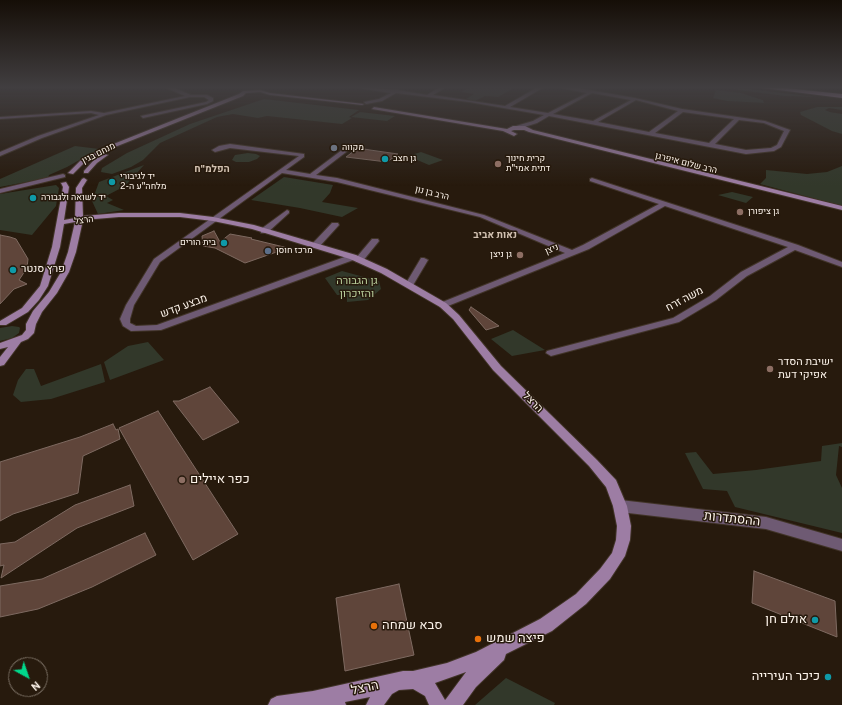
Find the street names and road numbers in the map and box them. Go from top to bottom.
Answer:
street label: מנחם בגין [81,141,117,167]
street label: הרב שלום איפרגן [654,151,718,177]
street label: הרב בן נון [414,185,450,203]
street label: הרצל [74,214,94,228]
street label: ניצן [544,242,560,258]
street label: משה זרח [664,285,706,315]
street label: מבצע קדש [159,292,209,322]
street label: הרצל [519,390,545,416]
street label: ההסתדרות [703,509,761,531]
street label: הרצל [350,678,380,700]

